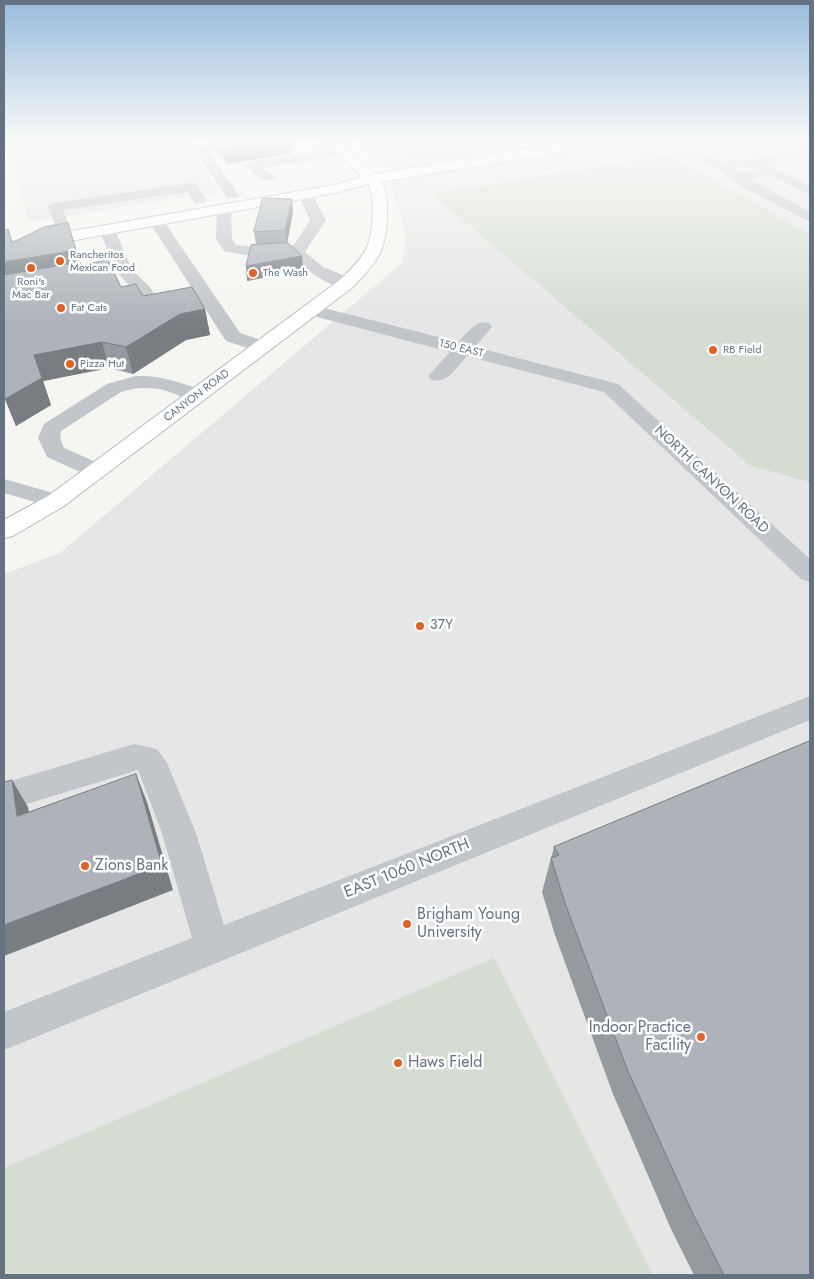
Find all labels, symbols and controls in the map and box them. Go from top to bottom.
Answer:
place label: Rancheritos Mexican Food [70,248,135,274]
marker: Rancheritos Mexican Food [54,255,66,267]
marker: Roni's Mac Bar [25,262,37,274]
place label: The Wash [263,266,308,280]
marker: The Wash [247,267,259,279]
place label: Roni's Mac Bar [12,275,50,301]
place label: Fat Cats [71,301,107,315]
marker: Fat Cats [55,302,67,314]
street label: 150 EAST [437,337,485,361]
place label: RB Field [723,343,761,357]
marker: RB Field [707,344,719,356]
place label: Pizza Hut [80,357,124,371]
marker: Pizza Hut [64,358,76,370]
street label: CANYON ROAD [162,367,232,425]
street label: NORTH CANYON ROAD [650,423,772,537]
place label: 37Y [430,618,453,634]
marker: 37Y [414,620,426,632]
street label: EAST 1060 NORTH [341,835,473,903]
place label: Zions Bank [95,856,168,876]
marker: Zions Bank [79,860,91,872]
place label: Brigham Young University [417,905,520,943]
marker: Brigham Young University [401,918,413,930]
place label: Indoor Practice Facility [589,1018,691,1056]
marker: Indoor Practice Facility [695,1031,707,1043]
place label: Haws Field [408,1053,482,1073]
marker: Haws Field [392,1057,404,1069]

